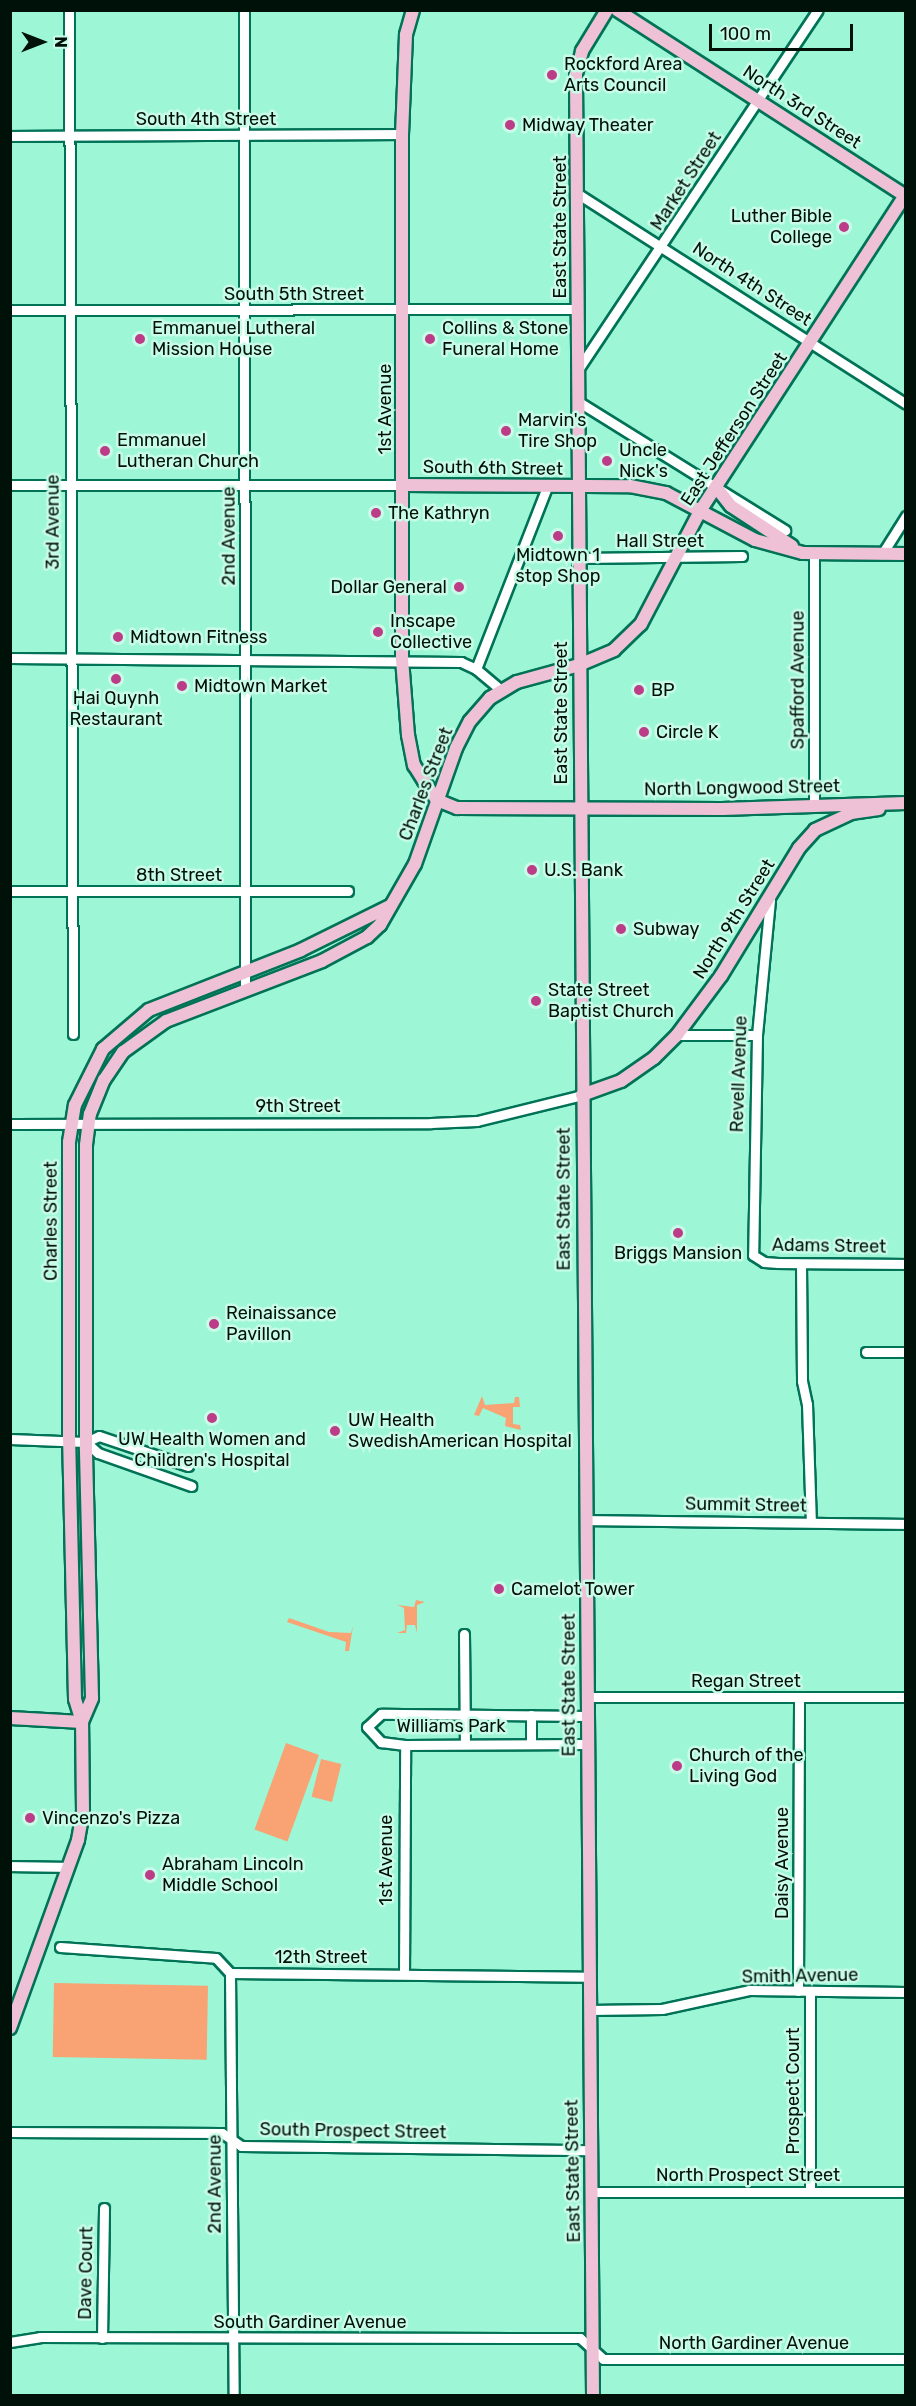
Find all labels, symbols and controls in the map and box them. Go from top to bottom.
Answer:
north arrow [12,12,72,72]
scale bar [712,12,856,50]
text: 100 m [720,23,771,45]
text: N [51,36,70,48]
place label: Rockford Area Arts Council [564,54,683,97]
street label: North 3rd Street [739,61,865,153]
marker: Rockford Area Arts Council [545,68,559,82]
street label: South 4th Street [136,108,276,130]
place label: Midway Theater [522,114,655,136]
marker: Midway Theater [503,118,517,132]
street label: Market Street [646,128,726,234]
street label: East State Street [549,155,571,299]
place label: Luther Bible College [730,206,832,248]
marker: Luther Bible College [837,220,851,234]
street label: North 4th Street [688,237,816,331]
street label: South 5th Street [224,283,364,305]
place label: Emmanuel Lutheral Mission House [152,318,315,360]
place label: Collins & Stone Funeral Home [442,318,568,360]
marker: Emmanuel Lutheral Mission House [133,332,147,346]
marker: Collins & Stone Funeral Home [423,332,437,346]
street label: East Jefferson Street [676,348,792,510]
street label: 1st Avenue [374,363,396,455]
place label: Marvin's Tire Shop [518,410,597,452]
marker: Marvin's Tire Shop [499,424,513,438]
place label: Emmanuel Lutheran Church [117,430,259,472]
place label: Uncle Nick's [619,440,668,482]
marker: Emmanuel Lutheran Church [98,444,112,458]
marker: Uncle Nick's [600,454,614,468]
street label: South 6th Street [423,456,563,480]
street label: 3rd Avenue [42,474,64,570]
street label: 2nd Avenue [218,486,240,586]
place label: The Kathryn [388,502,490,524]
marker: The Kathryn [369,506,383,520]
marker: Midtown 1 stop Shop [551,529,565,543]
street label: Hall Street [616,530,704,552]
place label: Midtown 1 stop Shop [516,545,600,588]
place label: Dollar General [330,576,447,598]
marker: Dollar General [452,580,466,594]
street label: Spafford Avenue [787,610,809,750]
place label: Inscape Collective [390,611,472,654]
marker: Inscape Collective [371,625,385,639]
place label: Midtown Fitness [130,626,267,648]
marker: Midtown Fitness [111,630,125,644]
street label: East State Street [550,641,572,785]
marker: Hai Quynh Restaurant [109,672,123,686]
place label: Midtown Market [194,675,327,697]
marker: Midtown Market [175,679,189,693]
place label: BP [651,679,675,701]
marker: BP [632,683,646,697]
place label: Hai Quynh Restaurant [69,688,163,730]
place label: Circle K [656,721,719,743]
street label: Charles Street [394,724,458,844]
marker: Circle K [637,725,651,739]
street label: North Longwood Street [644,775,840,801]
street label: North 9th Street [688,855,780,983]
place label: U.S. Bank [544,859,623,881]
marker: U.S. Bank [525,863,539,877]
street label: 8th Street [136,864,222,886]
place label: Subway [633,918,699,940]
marker: Subway [614,922,628,936]
place label: State Street Baptist Church [548,980,674,1022]
marker: State Street Baptist Church [529,994,543,1008]
street label: Revell Avenue [726,1015,752,1133]
street label: 9th Street [255,1095,341,1117]
street label: East State Street [553,1127,575,1271]
street label: Charles Street [40,1161,62,1281]
marker: Briggs Mansion [671,1226,685,1240]
street label: Adams Street [772,1234,886,1258]
place label: Briggs Mansion [614,1242,742,1264]
place label: Reinaissance Pavillon [226,1303,337,1346]
marker: Reinaissance Pavillon [207,1317,221,1331]
marker: UW Health Women and Children's Hospital [203,1409,221,1427]
place label: UW Health SwedishAmerican Hospital [348,1410,572,1452]
marker: UW Health SwedishAmerican Hospital [326,1422,344,1440]
place label: UW Health Women and Children's Hospital [118,1429,306,1472]
street label: Summit Street [685,1493,807,1517]
place label: Camelot Tower [511,1578,635,1600]
marker: Camelot Tower [492,1582,506,1596]
street label: East State Street [558,1613,580,1757]
street label: Regan Street [691,1670,801,1692]
street label: Williams Park [397,1715,505,1737]
place label: Church of the Living God [689,1745,804,1788]
marker: Church of the Living God [670,1759,684,1773]
place label: Vincenzo's Pizza [42,1807,180,1829]
street label: Daisy Avenue [771,1807,793,1919]
marker: Vincenzo's Pizza [23,1811,37,1825]
street label: 1st Avenue [375,1814,397,1906]
place label: Abraham Lincoln Middle School [162,1854,304,1896]
marker: Abraham Lincoln Middle School [143,1868,157,1882]
street label: 12th Street [275,1946,367,1968]
street label: Smith Avenue [741,1964,859,1988]
street label: Prospect Court [782,2028,804,2154]
street label: East State Street [561,2099,585,2243]
street label: South Prospect Street [259,2119,447,2143]
street label: 2nd Avenue [204,2134,226,2234]
street label: North Prospect Street [656,2164,840,2186]
street label: Dave Court [74,2226,98,2320]
street label: South Gardiner Avenue [213,2311,407,2333]
street label: North Gardiner Avenue [658,2332,850,2354]

